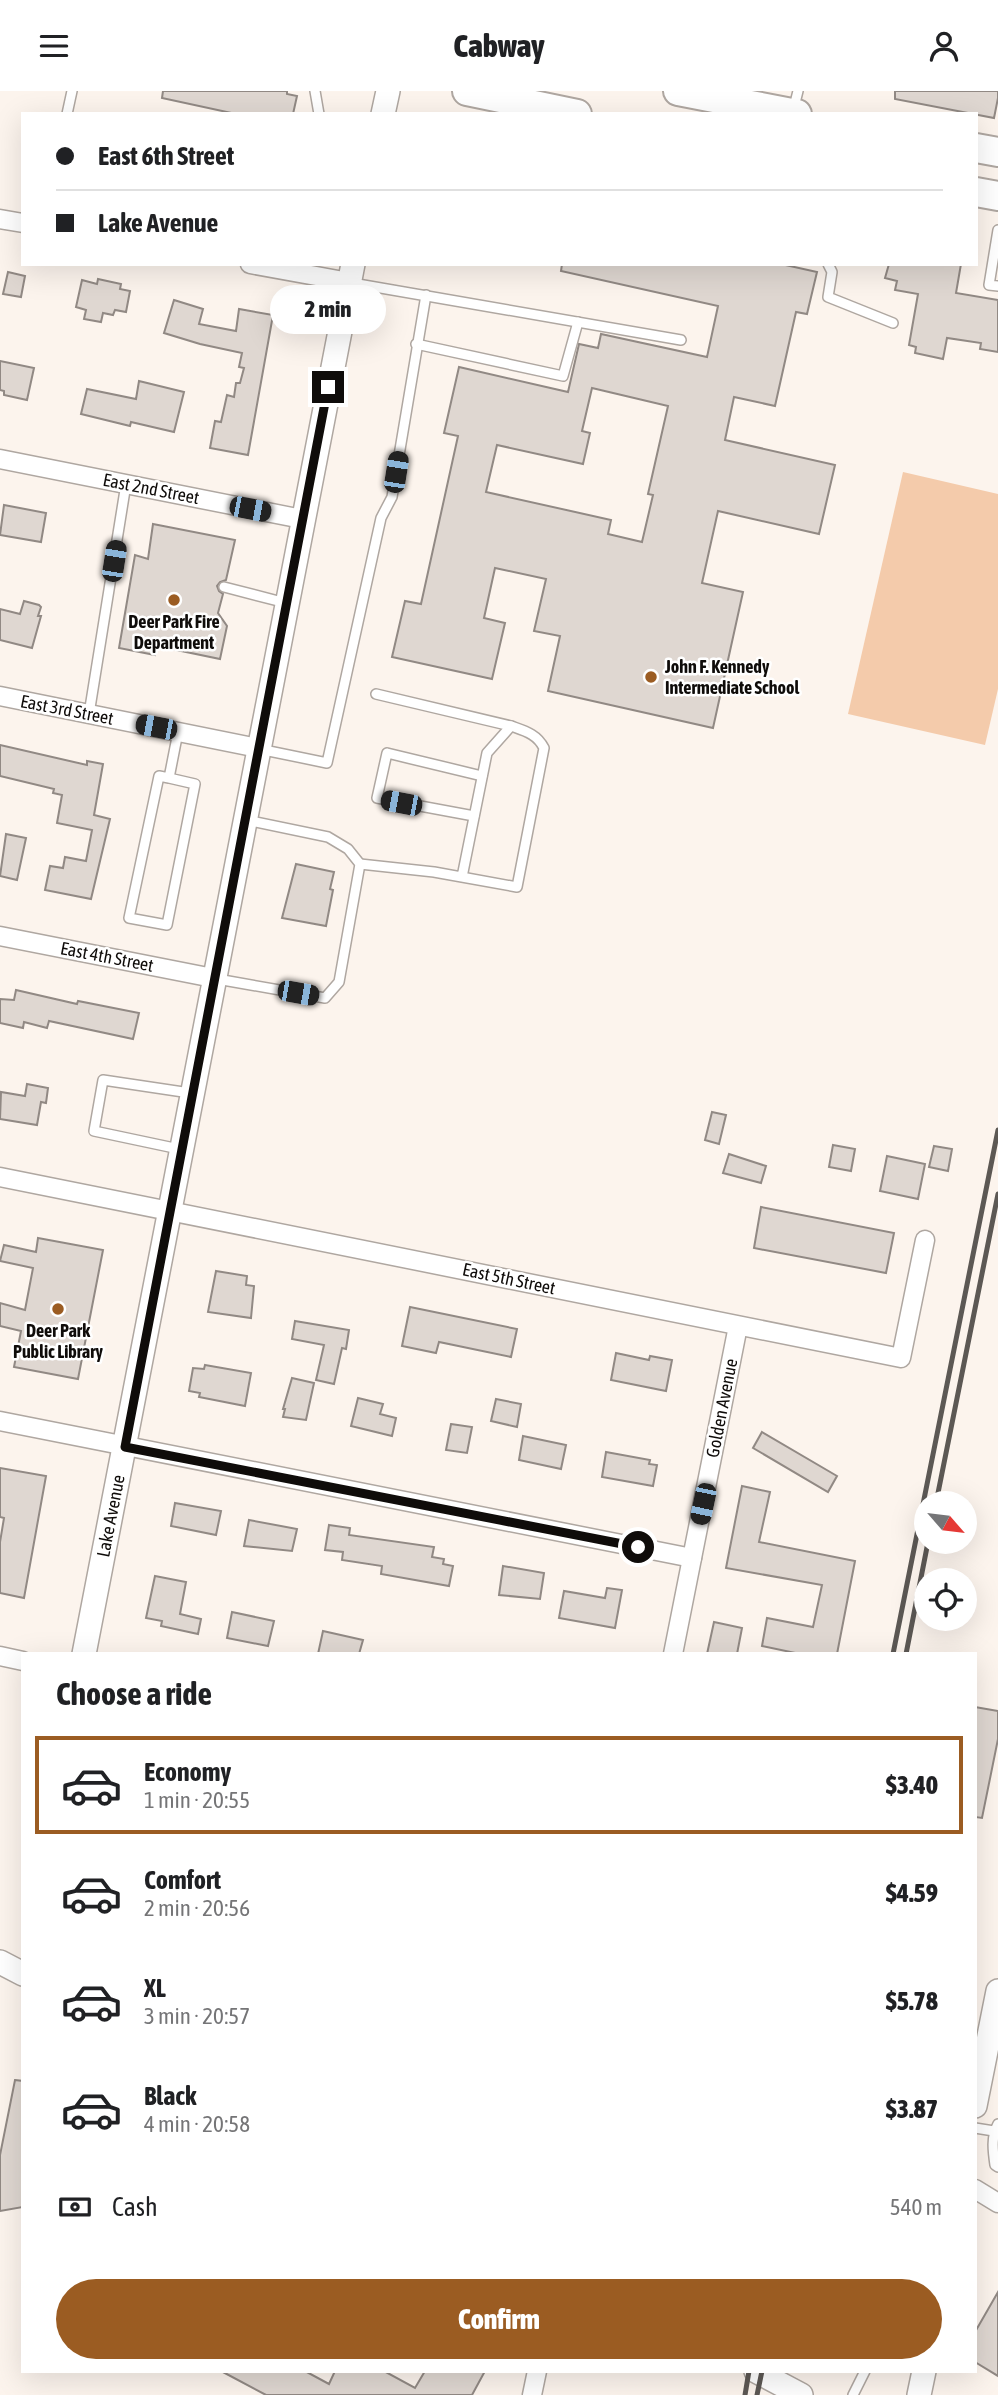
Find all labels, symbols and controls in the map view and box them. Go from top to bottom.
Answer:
icon: menu [35,27,73,65]
text: Cabway [454,27,544,64]
icon: person [925,27,963,65]
text: East 6th Street [98,141,234,171]
text: Lake Avenue [98,208,218,238]
callout: 2 min [270,285,386,335]
text: 2 min [305,296,351,322]
route end [312,371,344,403]
car [383,450,410,494]
street label: East 2nd Street [101,469,201,508]
car [228,495,273,523]
car [101,539,128,583]
marker: Deer Park Fire Department [166,592,182,608]
place label: Deer Park Fire Department [128,611,220,653]
place label: John F. Kennedy Intermediate School [664,656,799,698]
marker: John F. Kennedy Intermediate School [643,669,659,685]
street label: East 3rd Street [19,690,115,729]
car [134,713,179,741]
car [379,789,424,817]
street label: East 4th Street [59,937,155,976]
car [276,979,321,1007]
street label: East 5th Street [461,1258,557,1299]
marker: Deer Park Public Library [50,1301,66,1317]
place label: Deer Park Public Library [13,1320,103,1362]
street label: Golden Avenue [702,1357,741,1459]
street label: Lake Avenue [92,1473,129,1559]
car [689,1481,718,1527]
north arrow [914,1491,976,1554]
map controls [914,1491,977,1631]
route start [622,1531,654,1563]
button: locate [914,1568,977,1631]
text: Choose a ride [56,1675,212,1712]
icon: car [60,1754,123,1817]
text: Economy [144,1757,231,1787]
text: $3.40 [886,1770,938,1800]
text: 1 min · 20:55 [144,1787,250,1813]
icon: car [60,1862,123,1925]
text: Comfort [144,1865,221,1895]
text: $4.59 [886,1878,938,1908]
text: 2 min · 20:56 [144,1895,250,1921]
icon: car [60,1970,123,2033]
text: XL [144,1973,166,2003]
text: $5.78 [886,1986,938,2016]
text: 3 min · 20:57 [144,2003,250,2029]
icon: car [60,2078,123,2141]
text: Black [144,2081,196,2111]
text: $3.87 [886,2094,938,2124]
text: 4 min · 20:58 [144,2111,250,2137]
icon: cash [56,2188,94,2226]
text: Cash [112,2192,158,2222]
text: 540 m [890,2194,942,2220]
button: Confirm [56,2279,942,2359]

